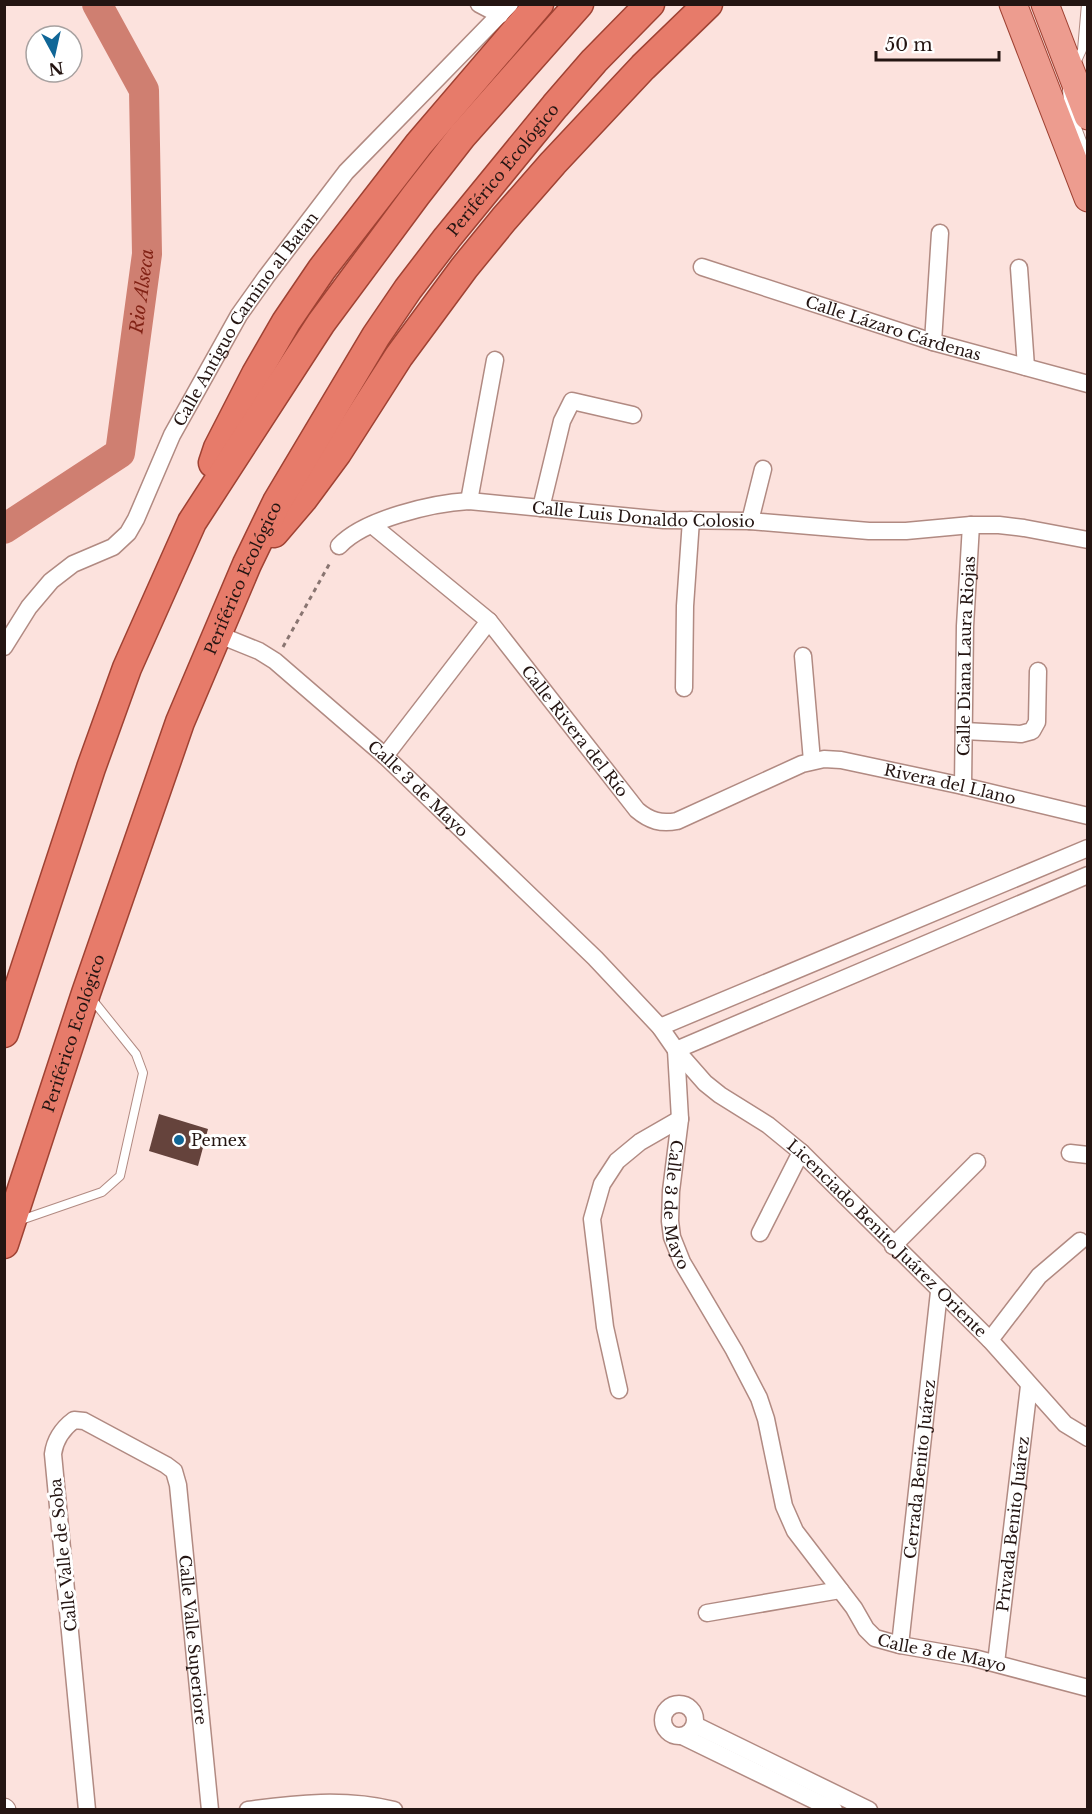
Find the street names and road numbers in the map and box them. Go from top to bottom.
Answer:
street label: Periférico Ecológico [443,99,563,240]
street label: Calle Antiguo Camino al Batan [169,208,322,430]
street label: Calle Lázaro Cárdenas [803,291,984,365]
street label: Calle Luis Donaldo Colosio [531,497,755,531]
street label: Periférico Ecológico [200,498,286,657]
street label: Calle Diana Laura Riojas [953,555,979,756]
street label: Calle Rivera del Río [517,661,633,801]
street label: Calle 3 de Mayo [364,736,473,841]
street label: Rivera del Llano [882,759,1018,808]
street label: Periférico Ecológico [38,951,109,1115]
street label: Licenciado Benito Juárez Oriente [783,1135,991,1341]
street label: Calle 3 de Mayo [660,1139,694,1273]
street label: Cerrada Benito Juárez [900,1378,939,1560]
street label: Privada Benito Juárez [992,1435,1033,1613]
street label: Calle Valle de Soba [45,1477,81,1633]
street label: Calle Valle Superiore [175,1554,212,1726]
street label: Calle 3 de Mayo [875,1629,1009,1676]

